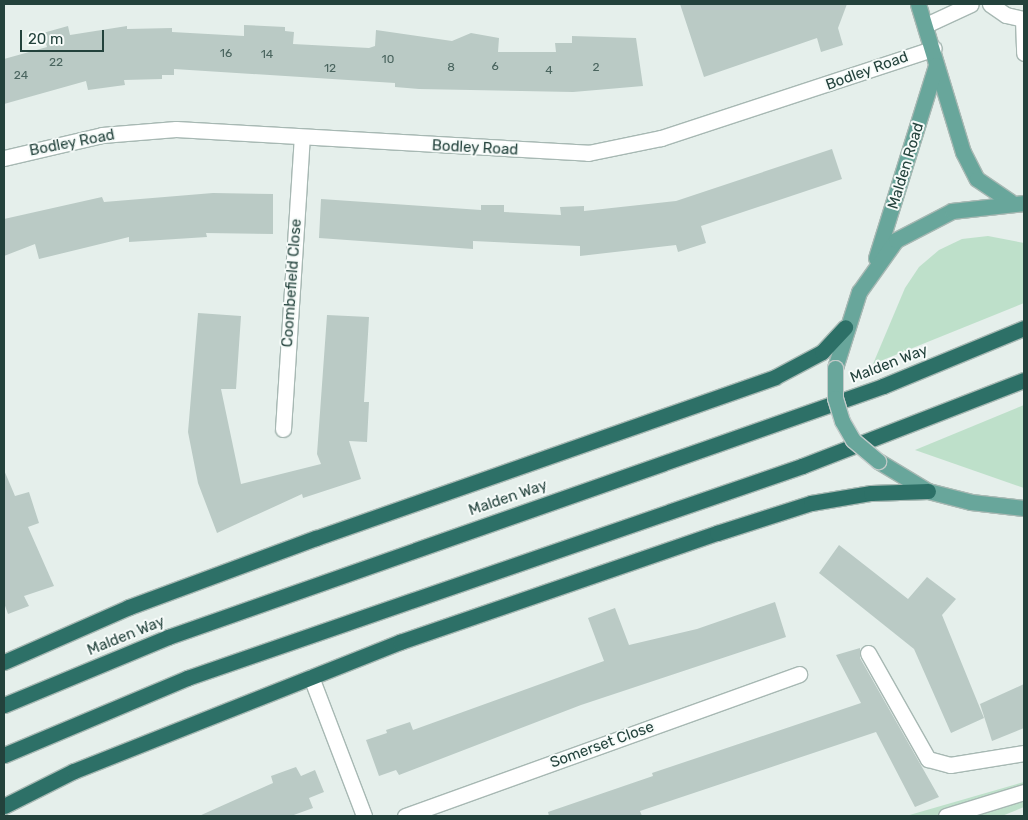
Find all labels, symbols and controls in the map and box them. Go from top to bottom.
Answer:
scale bar [22,20,106,52]
text: 20 m [28,30,63,48]
house number: 16 [220,47,232,61]
house number: 14 [261,48,273,62]
street label: Bodley Road [823,48,911,94]
house number: 10 [382,53,394,67]
house number: 22 [49,56,63,70]
house number: 6 [491,60,499,74]
house number: 8 [447,61,455,75]
house number: 2 [592,61,600,75]
house number: 12 [324,62,336,76]
house number: 4 [545,64,553,78]
house number: 24 [14,69,28,83]
street label: Malden Road [884,121,928,211]
street label: Bodley Road [28,126,116,160]
street label: Bodley Road [431,137,519,159]
street label: Coombefield Close [279,218,305,348]
street label: Malden Way [847,341,931,387]
street label: Malden Way [466,476,550,520]
street label: Malden Way [85,612,167,660]
street label: Somerset Close [548,718,656,772]

